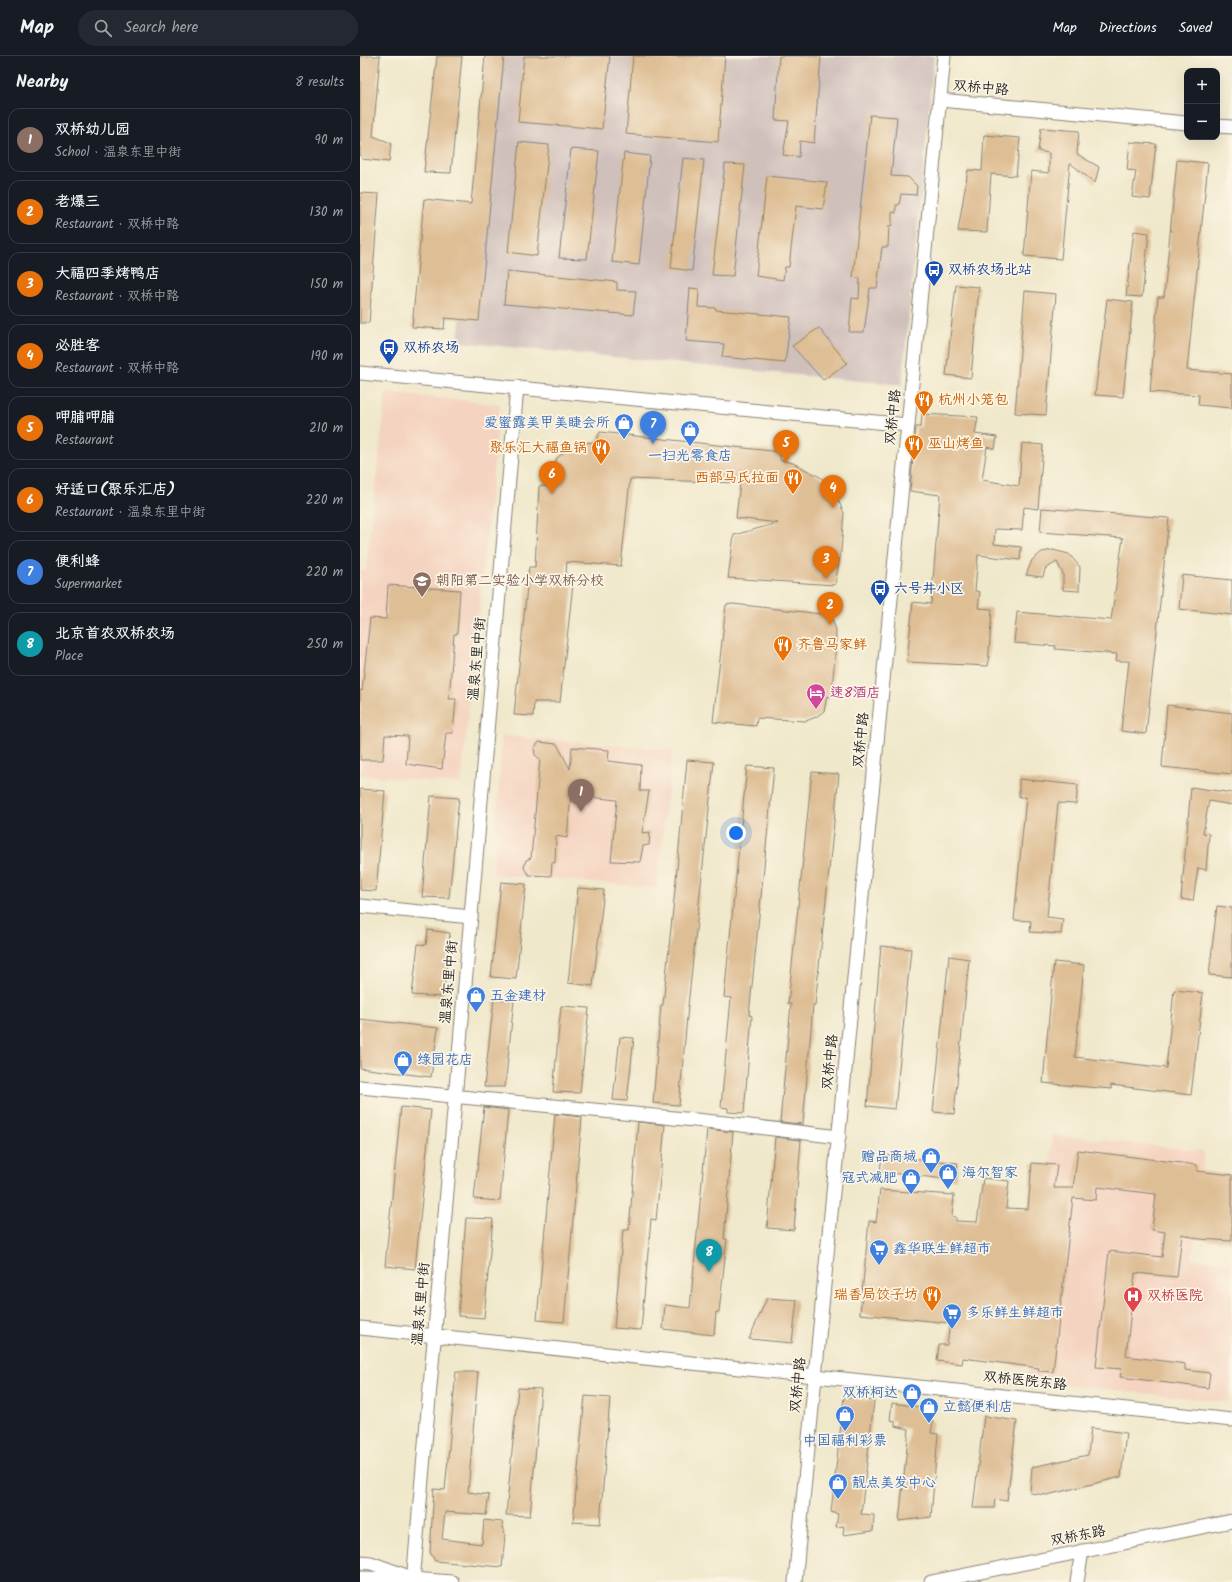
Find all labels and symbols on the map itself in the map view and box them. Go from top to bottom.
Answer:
street label: 双桥中路 [952,75,1010,101]
bus stop icon: 双桥农场北站 [923,259,945,287]
place label: 双桥农场北站 [948,259,1032,281]
bus stop icon: 双桥农场 [378,337,400,365]
place label: 双桥农场 [403,337,459,359]
street label: 双桥中路 [879,388,907,446]
restaurant icon: 杭州小笼包 [913,389,935,417]
place label: 杭州小笼包 [938,389,1008,411]
pin: 7 [640,411,666,444]
place label: 爱蜜露美甲美睫会所 [484,412,610,434]
shop icon: 爱蜜露美甲美睫会所 [613,412,635,440]
shop icon: 一扫光零食店 [679,419,701,447]
pin: 5 [773,430,799,463]
restaurant icon: 巫山烤鱼 [903,433,925,461]
place label: 巫山烤鱼 [928,433,984,455]
place label: 聚乐汇大福鱼锅 [489,437,587,459]
restaurant icon: 聚乐汇大福鱼锅 [590,437,612,465]
place label: 一扫光零食店 [648,445,732,467]
pin: 6 [539,461,565,494]
place label: 西部马氏拉面 [695,467,779,489]
restaurant icon: 西部马氏拉面 [782,467,804,495]
pin: 4 [820,475,846,508]
pin: 3 [813,546,839,579]
school or university icon: 朝阳第二实验小学双桥分校 [411,570,433,598]
place label: 朝阳第二实验小学双桥分校 [436,570,604,592]
bus stop icon: 六号井小区 [869,578,891,606]
place label: 六号井小区 [894,578,964,600]
pin: 2 [817,592,843,625]
street label: 温泉东里中街 [462,616,492,702]
restaurant icon: 齐鲁马家鲜 [772,634,794,662]
place label: 齐鲁马家鲜 [797,634,868,656]
hotel icon: 速8酒店 [805,682,827,710]
place label: 速8酒店 [830,682,880,704]
street label: 双桥中路 [847,711,875,769]
pin: 1 [568,779,594,812]
your location [726,823,746,843]
street label: 温泉东里中街 [434,939,464,1025]
shop icon: 五金建材 [465,985,487,1013]
place label: 五金建材 [490,985,546,1007]
street label: 双桥中路 [816,1033,844,1091]
shop icon: 绿园花店 [392,1049,414,1077]
place label: 绿园花店 [417,1049,473,1071]
place label: 赠品商城 [861,1146,917,1168]
shop icon: 赠品商城 [920,1146,942,1174]
shop icon: 海尔智家 [937,1162,959,1190]
place label: 海尔智家 [962,1162,1018,1184]
place label: 寇式减肥 [841,1167,897,1189]
shop icon: 寇式减肥 [900,1167,922,1195]
supermarket icon: 鑫华联生鲜超市 [868,1238,890,1266]
place label: 鑫华联生鲜超市 [893,1238,991,1260]
pin: 8 [696,1239,722,1272]
street label: 温泉东里中街 [406,1261,436,1347]
place label: 瑞香局饺子坊 [833,1284,918,1306]
restaurant icon: 瑞香局饺子坊 [921,1284,943,1312]
hospital icon: 双桥医院 [1122,1285,1144,1313]
place label: 双桥医院 [1147,1285,1203,1307]
supermarket icon: 多乐鲜生鲜超市 [941,1302,963,1330]
place label: 多乐鲜生鲜超市 [966,1302,1064,1324]
street label: 双桥中路 [784,1356,812,1414]
street label: 双桥医院东路 [982,1366,1068,1396]
place label: 双桥柯达 [842,1382,898,1404]
shop icon: 双桥柯达 [901,1382,923,1410]
shop icon: 立懿便利店 [918,1396,940,1424]
place label: 立懿便利店 [943,1396,1013,1418]
shop icon: 中国福利彩票 [834,1404,856,1432]
place label: 中国福利彩票 [803,1430,887,1452]
shop icon: 靓点美发中心 [827,1472,849,1500]
place label: 靓点美发中心 [852,1472,936,1494]
street label: 双桥东路 [1048,1520,1108,1552]

